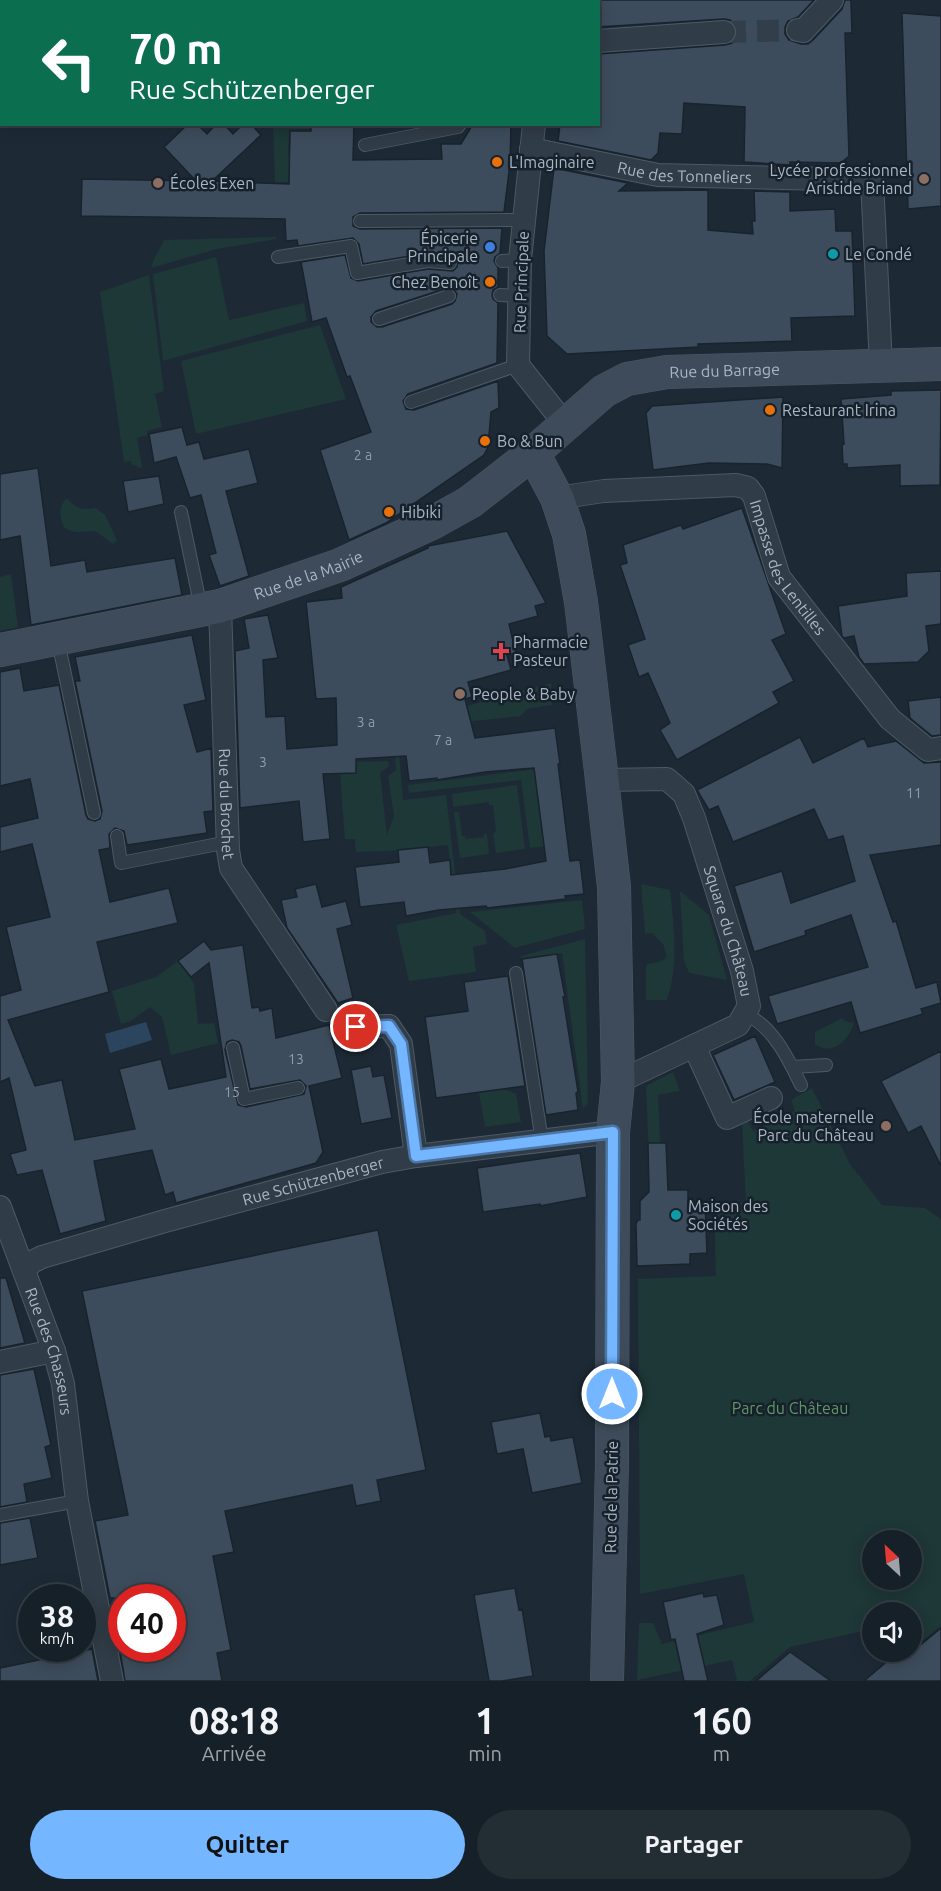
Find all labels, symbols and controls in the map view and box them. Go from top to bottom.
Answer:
icon: left [30,24,108,102]
text: 70 m [129,25,223,72]
text: Rue Schützenberger [129,74,375,104]
place label: L'Imaginaire [509,153,595,171]
marker: L'Imaginaire [490,155,504,169]
street label: Rue des Tonneliers [616,158,752,186]
place label: Lycée professionnel Aristide Briand [770,161,912,197]
place label: Écoles Exen [170,172,254,192]
marker: Lycée professionnel Aristide Briand [917,172,931,186]
marker: Écoles Exen [151,176,165,190]
place label: Épicerie Principale [407,227,478,265]
street label: Rue Principale [510,231,532,333]
marker: Épicerie Principale [483,240,497,254]
place label: Le Condé [845,245,912,263]
marker: Le Condé [826,247,840,261]
place label: Chez Benoît [392,273,479,291]
marker: Chez Benoît [483,275,497,289]
street label: Rue du Barrage [669,360,780,381]
place label: Restaurant Irina [782,401,896,419]
marker: Restaurant Irina [763,403,777,417]
place label: Bo & Bun [497,432,563,450]
marker: Bo & Bun [478,434,492,448]
house number: 2 a [354,447,372,463]
street label: Impasse des Lentilles [747,497,830,638]
place label: Hibiki [401,503,441,521]
marker: Hibiki [382,505,396,519]
street label: Rue de la Mairie [252,547,366,603]
place label: Pharmacie Pasteur [513,633,588,669]
marker: Pharmacie Pasteur [494,644,508,658]
place label: People & Baby [472,685,575,703]
marker: People & Baby [453,687,467,701]
house number: 3 a [357,714,375,730]
house number: 7 a [434,732,452,748]
street label: Rue du Brochet [216,748,239,861]
house number: 3 [259,754,267,770]
house number: 11 [906,785,922,801]
street label: Square du Château [701,864,756,998]
pin [330,1001,381,1052]
icon: arrive [339,1010,372,1043]
house number: 13 [288,1051,304,1067]
house number: 15 [224,1084,240,1100]
place label: École maternelle Parc du Château [753,1106,874,1144]
marker: École maternelle Parc du Château [879,1119,893,1133]
street label: Rue Schützenberger [240,1153,386,1209]
place label: Maison des Sociétés [688,1197,768,1233]
marker: Maison des Sociétés [669,1208,683,1222]
street label: Rue des Chasseurs [22,1285,76,1416]
position arrow [580,1362,644,1426]
park label: Parc du Château [732,1399,848,1417]
street label: Rue de la Patrie [601,1441,621,1553]
north arrow [862,1530,922,1590]
map controls [862,1530,922,1662]
speed limit sign: 40 [108,1584,186,1662]
text: 38 [40,1599,74,1633]
button: sound [862,1602,922,1662]
text: km/h [40,1630,74,1647]
text: 08:18 [189,1700,279,1741]
text: 1 [475,1700,495,1741]
text: 160 [691,1700,752,1741]
text: Arrivée [202,1742,267,1765]
text: min [468,1742,502,1765]
text: m [713,1742,730,1765]
button: Quitter [30,1810,465,1879]
button: Partager [477,1810,911,1879]

